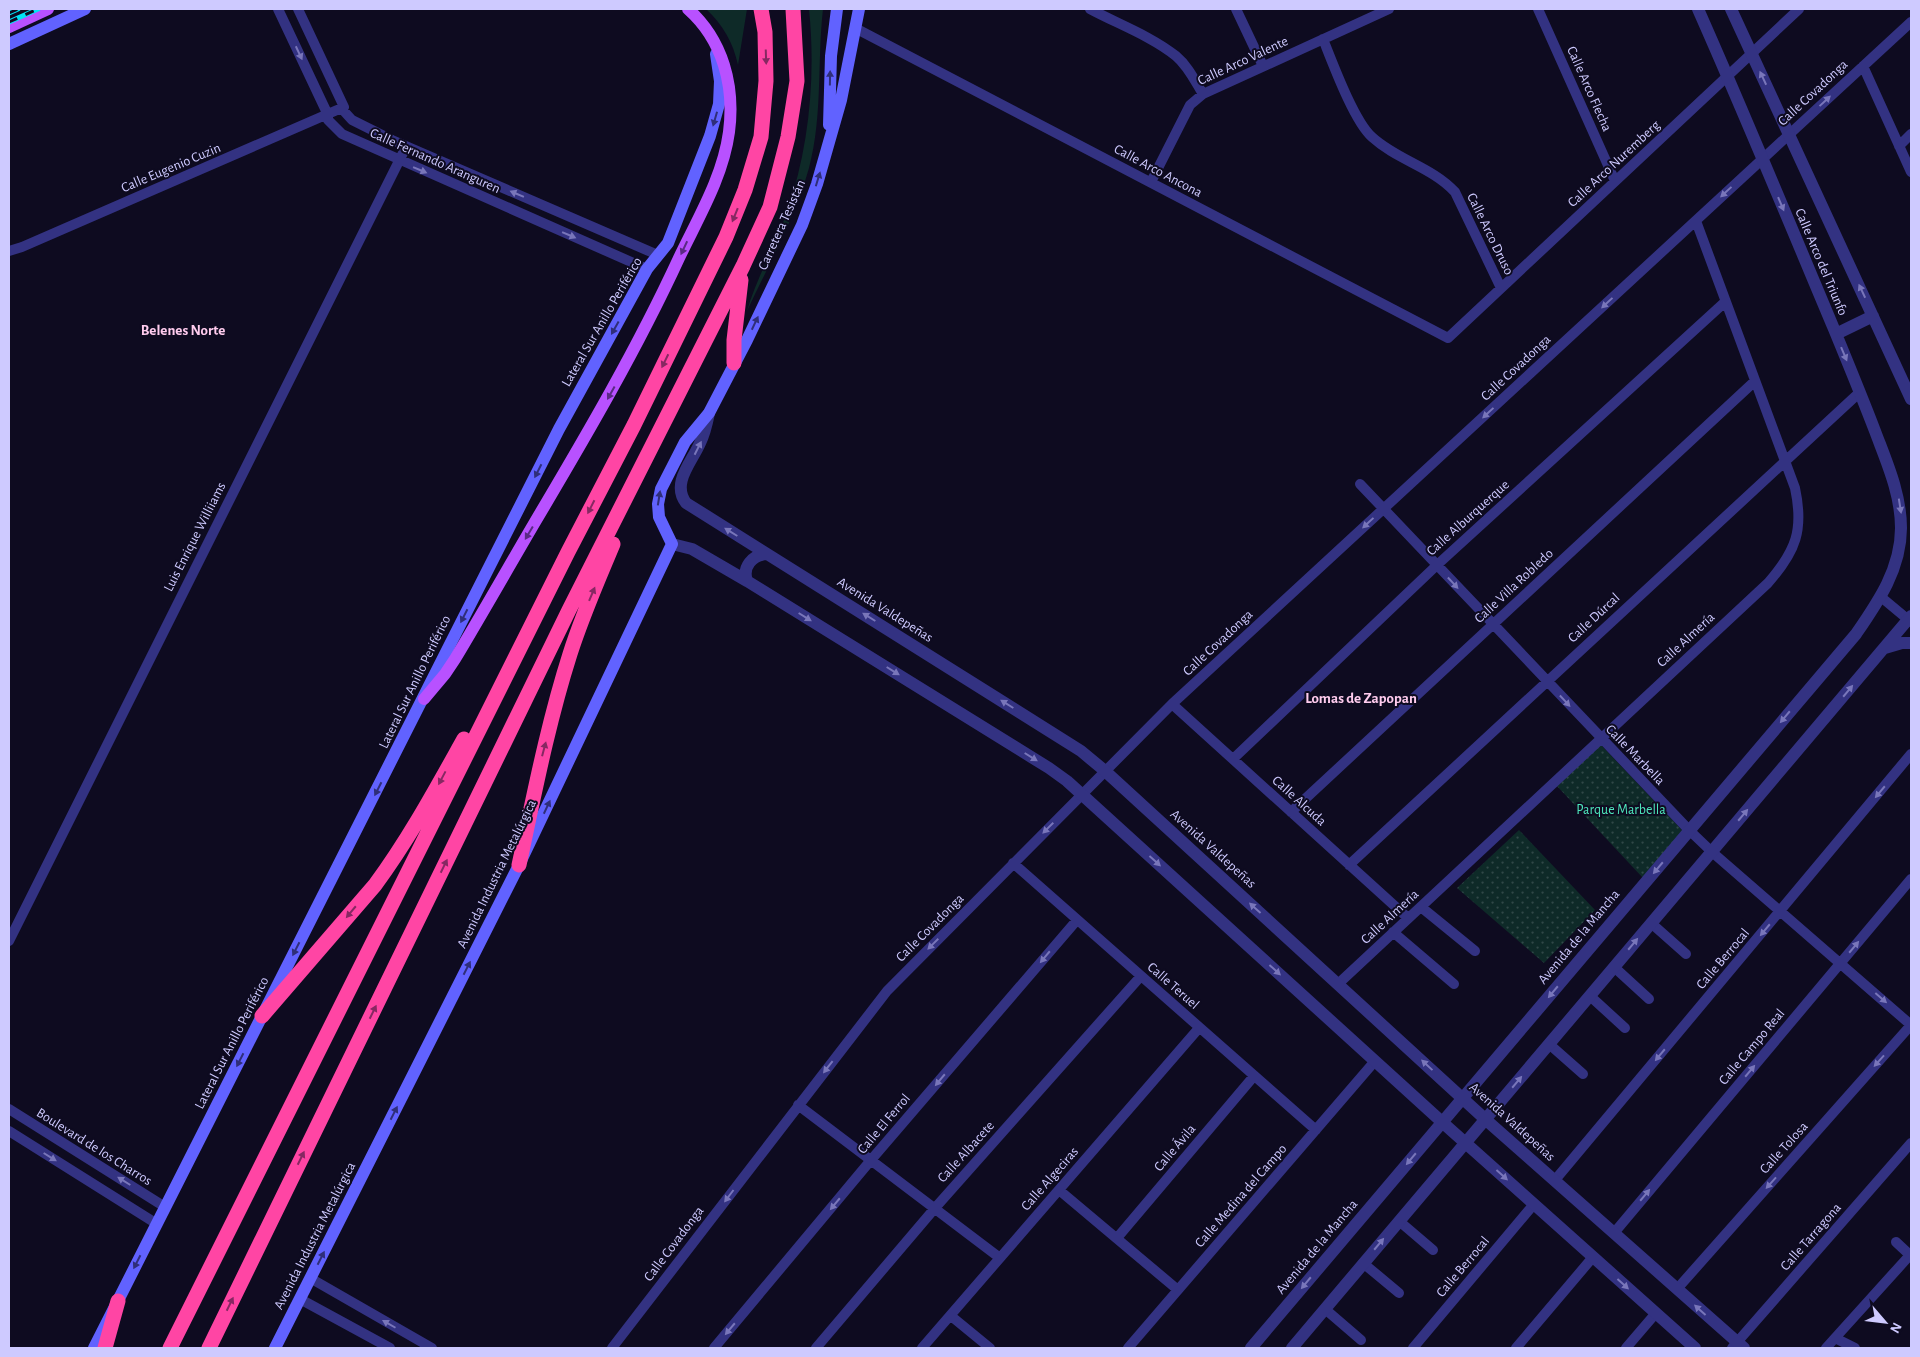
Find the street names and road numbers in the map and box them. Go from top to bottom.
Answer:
street label: Calle Arco Valente [1196,34,1290,88]
street label: Calle Arco Flecha [1564,44,1614,134]
street label: Calle Covadonga [1775,57,1851,129]
street label: Calle Arco Nuremberg [1565,118,1663,210]
street label: Calle Fernando Aranguren [368,126,502,196]
street label: Calle Eugenio Cuzin [119,141,223,195]
street label: Calle Arco Ancona [1112,142,1205,200]
street label: Carretera Tesistán [756,178,808,272]
street label: Calle Arco Druso [1464,191,1516,277]
street label: Calle Arco del Triunfo [1792,206,1850,318]
street label: Lateral Sur Anillo Periférico [559,255,645,389]
street label: Calle Covadonga [1478,332,1554,404]
street label: Calle Alburquerque [1424,477,1512,559]
street label: Luis Enrique Williiams [161,480,229,594]
street label: Calle Villa Robledo [1472,546,1556,626]
street label: Avenida Valdepeñas [835,575,935,645]
street label: Calle Dúrcal [1565,591,1623,645]
street label: Calle Covadonga [1180,607,1256,679]
street label: Calle Almería [1655,610,1718,670]
street label: Lateral Sur Anillo Periférico [377,613,453,751]
street label: Calle Marbella [1603,722,1668,788]
street label: Calle Alcuda [1269,773,1329,829]
street label: Avenida Industria Metalúrgica [455,797,539,950]
street label: Avenida Valdepeñas [1167,807,1259,891]
street label: Calle Almería [1359,887,1422,947]
street label: Avenida de la Mancha [1536,887,1623,987]
street label: Calle Covadonga [893,891,967,965]
street label: Calle Berrocal [1694,926,1752,992]
street label: Calle Teruel [1144,960,1202,1012]
street label: Lateral Sur Anillo Periférico [193,974,272,1111]
street label: Calle Campo Real [1716,1006,1788,1088]
street label: Avenida Valdepeñas [1466,1080,1558,1164]
street label: Calle El Ferrol [855,1091,913,1157]
street label: Boulevard de los Charros [34,1106,154,1188]
street label: Calle Albacete [935,1119,997,1185]
street label: Calle Tolosa [1757,1119,1811,1177]
street label: Calle Ávila [1149,1120,1199,1174]
street label: Calle Medina del Campo [1193,1142,1290,1250]
street label: Calle Algeciras [1019,1145,1081,1213]
street label: Avenida Industria Metalúrgica [272,1160,359,1312]
street label: Avenida de la Mancha [1274,1197,1361,1297]
street label: Calle Tarragona [1778,1200,1844,1273]
street label: Calle Covadonga [641,1204,707,1284]
street label: Calle Berrocal [1434,1234,1492,1300]

